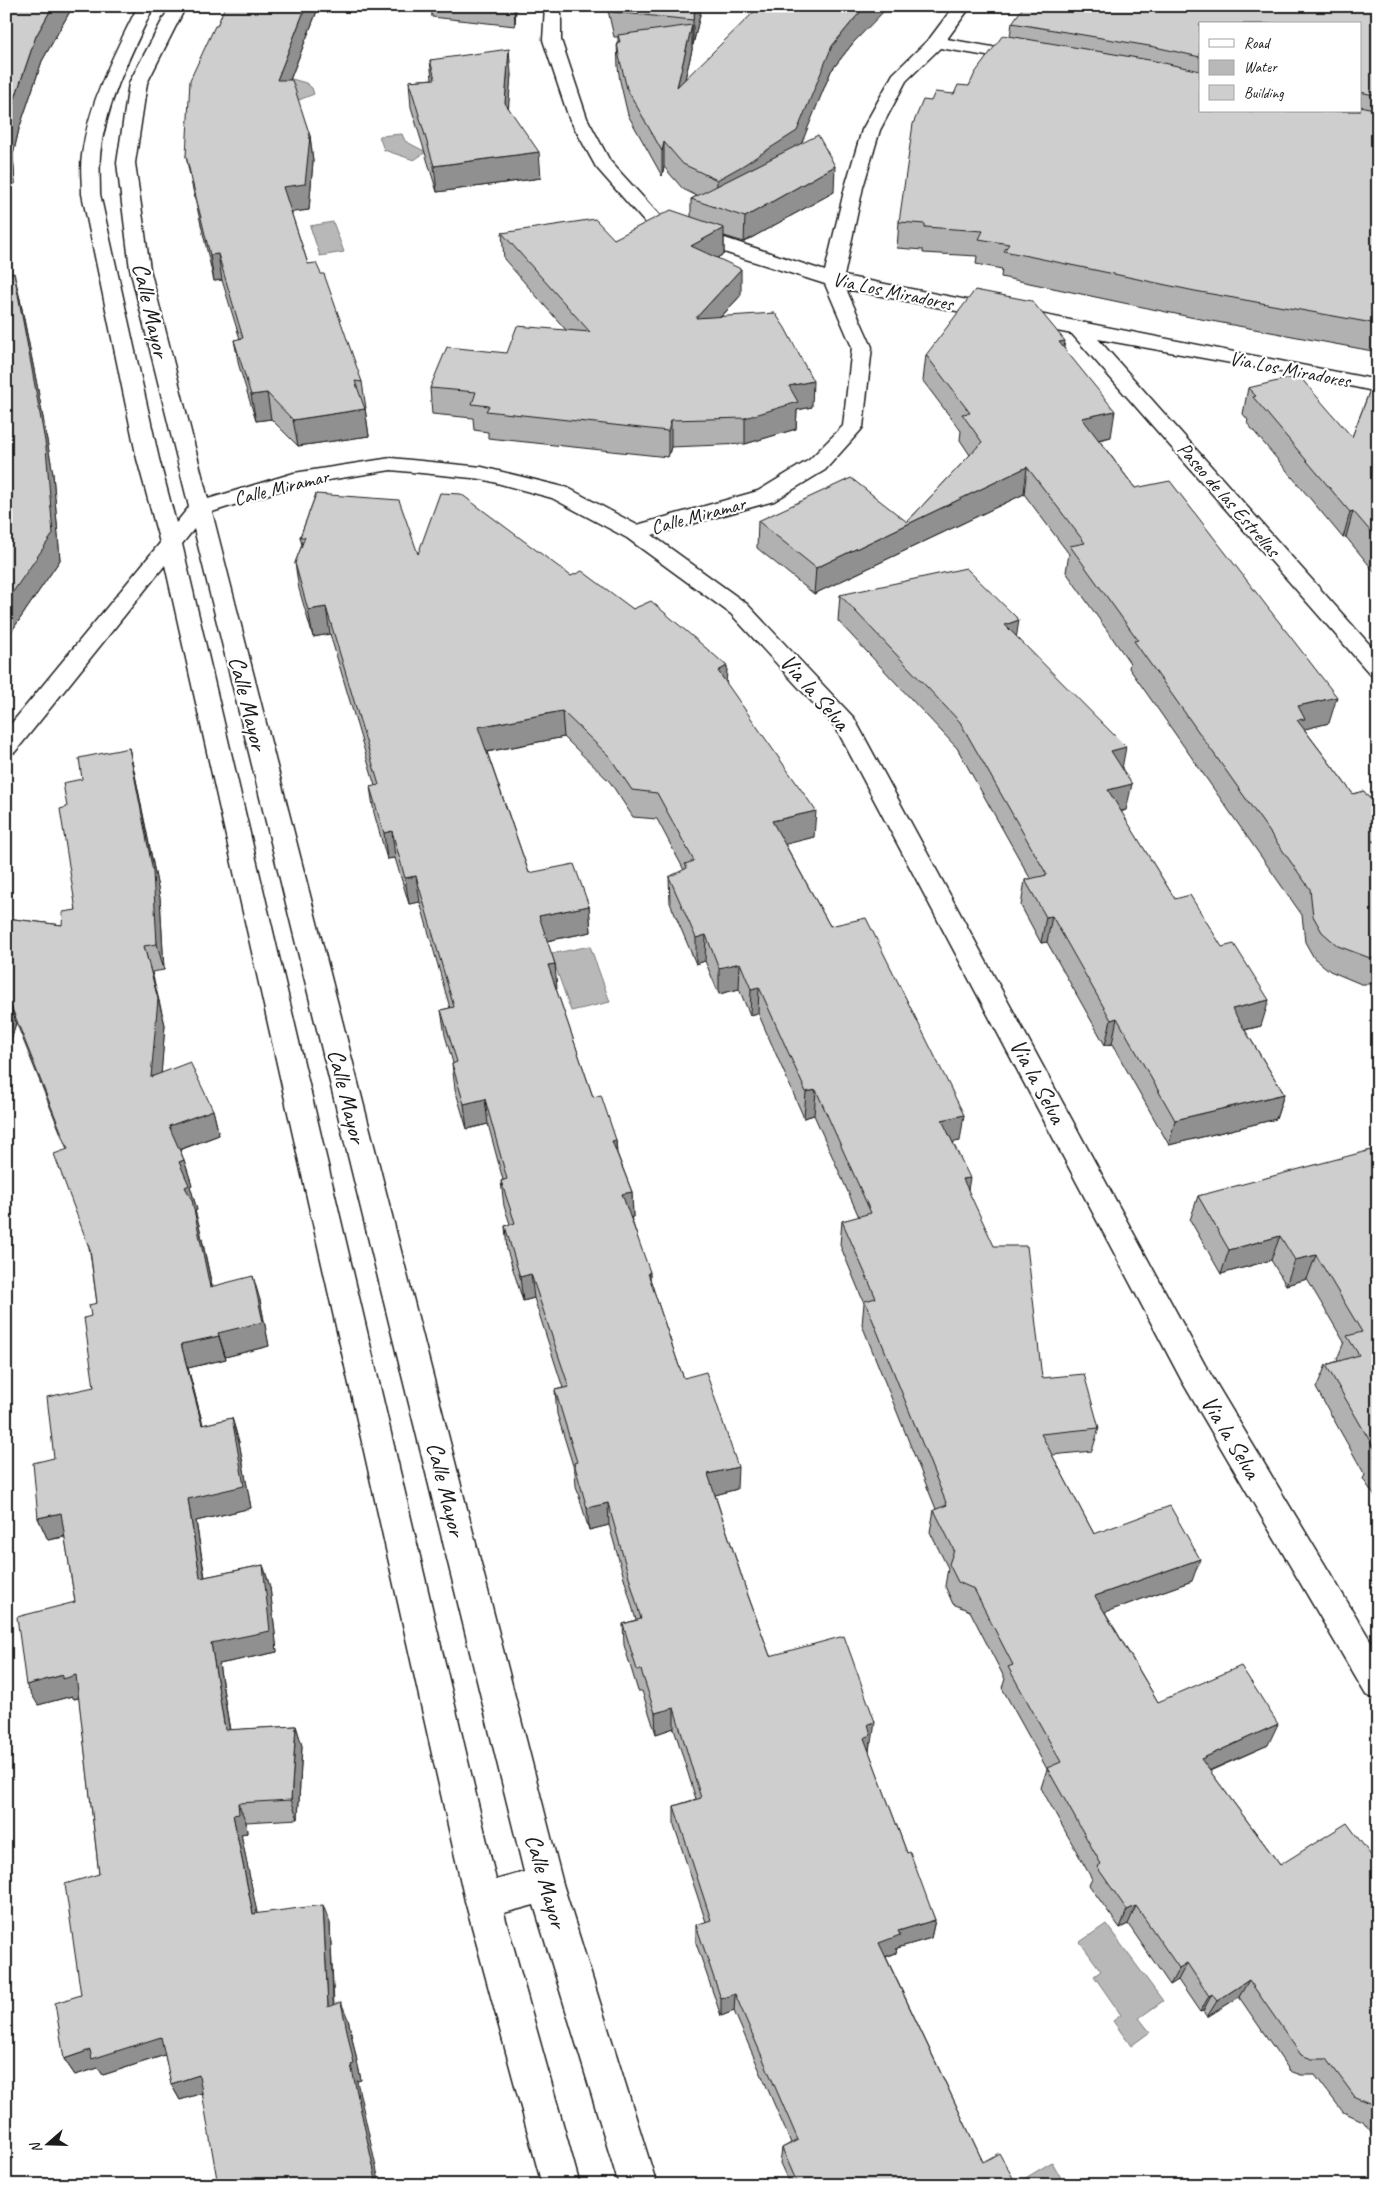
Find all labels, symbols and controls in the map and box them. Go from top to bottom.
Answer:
legend [1199,22,1362,112]
text: Road [1244,34,1271,53]
text: Water [1244,58,1278,77]
text: Building [1244,84,1284,103]
street label: Calle Mayor [126,260,177,362]
street label: Via Los Miradores [830,267,958,317]
street label: Via Los Miradores [1227,346,1355,394]
street label: Paseo de las Estrellas [1172,437,1287,564]
street label: Calle Miramar [231,463,333,511]
street label: Calle Miramar [648,490,750,540]
street label: Via la Selva [774,647,857,738]
street label: Calle Mayor [222,653,275,755]
street label: Via la Selva [1003,1033,1073,1130]
street label: Calle Mayor [321,1046,374,1148]
street label: Via la Selva [1194,1390,1268,1485]
street label: Calle Mayor [420,1439,473,1541]
street label: Calle Mayor [518,1831,574,1934]
north arrow [22,2118,72,2168]
text: N [26,2139,46,2155]

